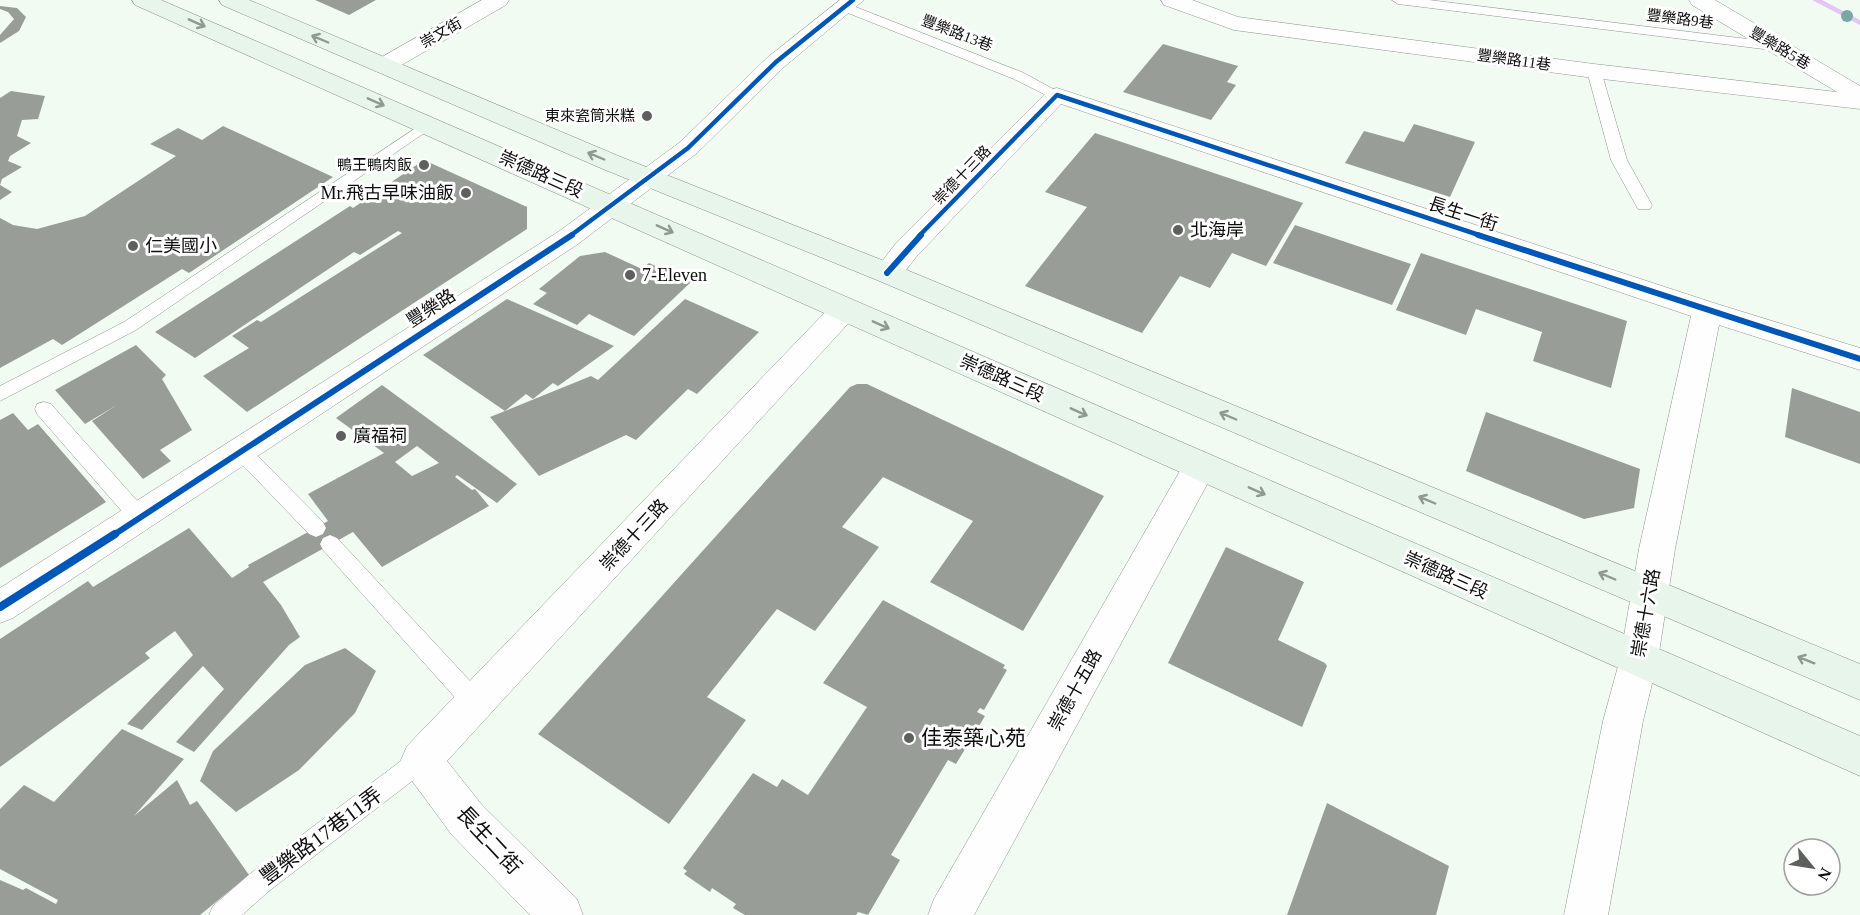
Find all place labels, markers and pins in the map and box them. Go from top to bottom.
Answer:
place label: 東來瓷筒米糕 [545,107,635,124]
marker: 東來瓷筒米糕 [640,109,654,123]
place label: 鴨王鴨肉飯 [337,157,412,173]
marker: 鴨王鴨肉飯 [417,158,431,172]
place label: Mr.飛古早味油飯 [320,183,454,203]
marker: Mr.飛古早味油飯 [459,186,473,200]
place label: 北海岸 [1190,220,1244,240]
marker: 北海岸 [1171,223,1185,237]
place label: 仁美國小 [145,236,217,256]
marker: 仁美國小 [126,239,140,253]
place label: 7-Eleven [642,265,707,285]
marker: 7-Eleven [623,268,637,282]
place label: 廣福祠 [353,426,407,446]
marker: 廣福祠 [334,429,348,443]
place label: 佳泰築心苑 [921,726,1026,750]
marker: 佳泰築心苑 [902,731,916,745]

